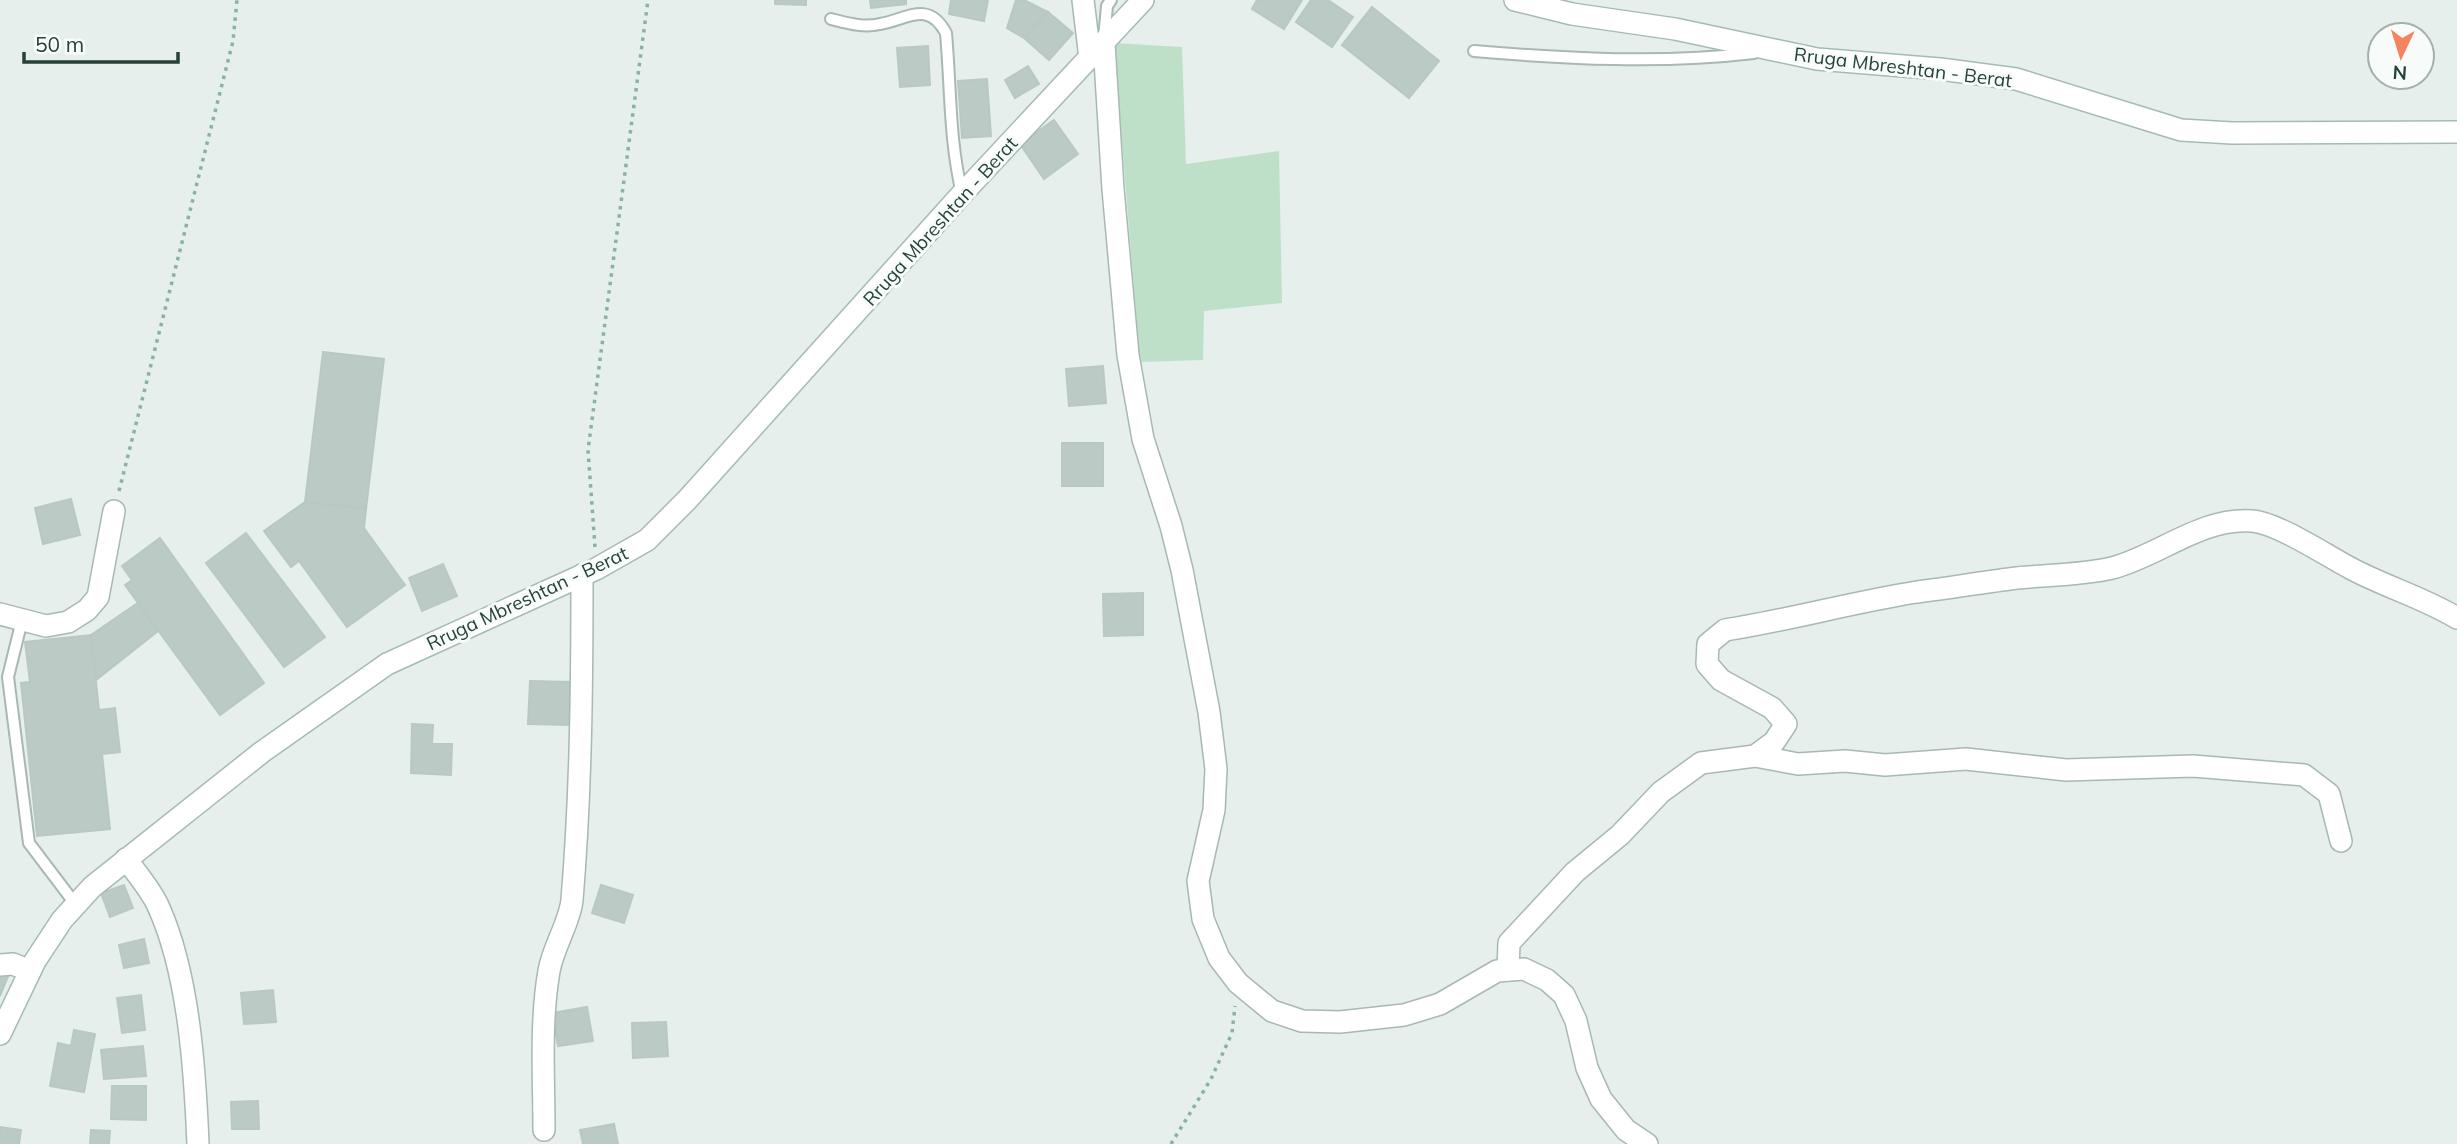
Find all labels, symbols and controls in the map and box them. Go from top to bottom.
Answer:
scale bar [24,21,178,65]
north arrow [2366,21,2436,91]
text: 50 m [35,31,84,57]
street label: Rruga Mbreshtan - Berat [1793,42,2014,92]
text: N [2392,60,2408,85]
street label: Rruga Mbreshtan - Berat [858,131,1023,311]
street label: Rruga Mbreshtan - Berat [422,541,632,655]

